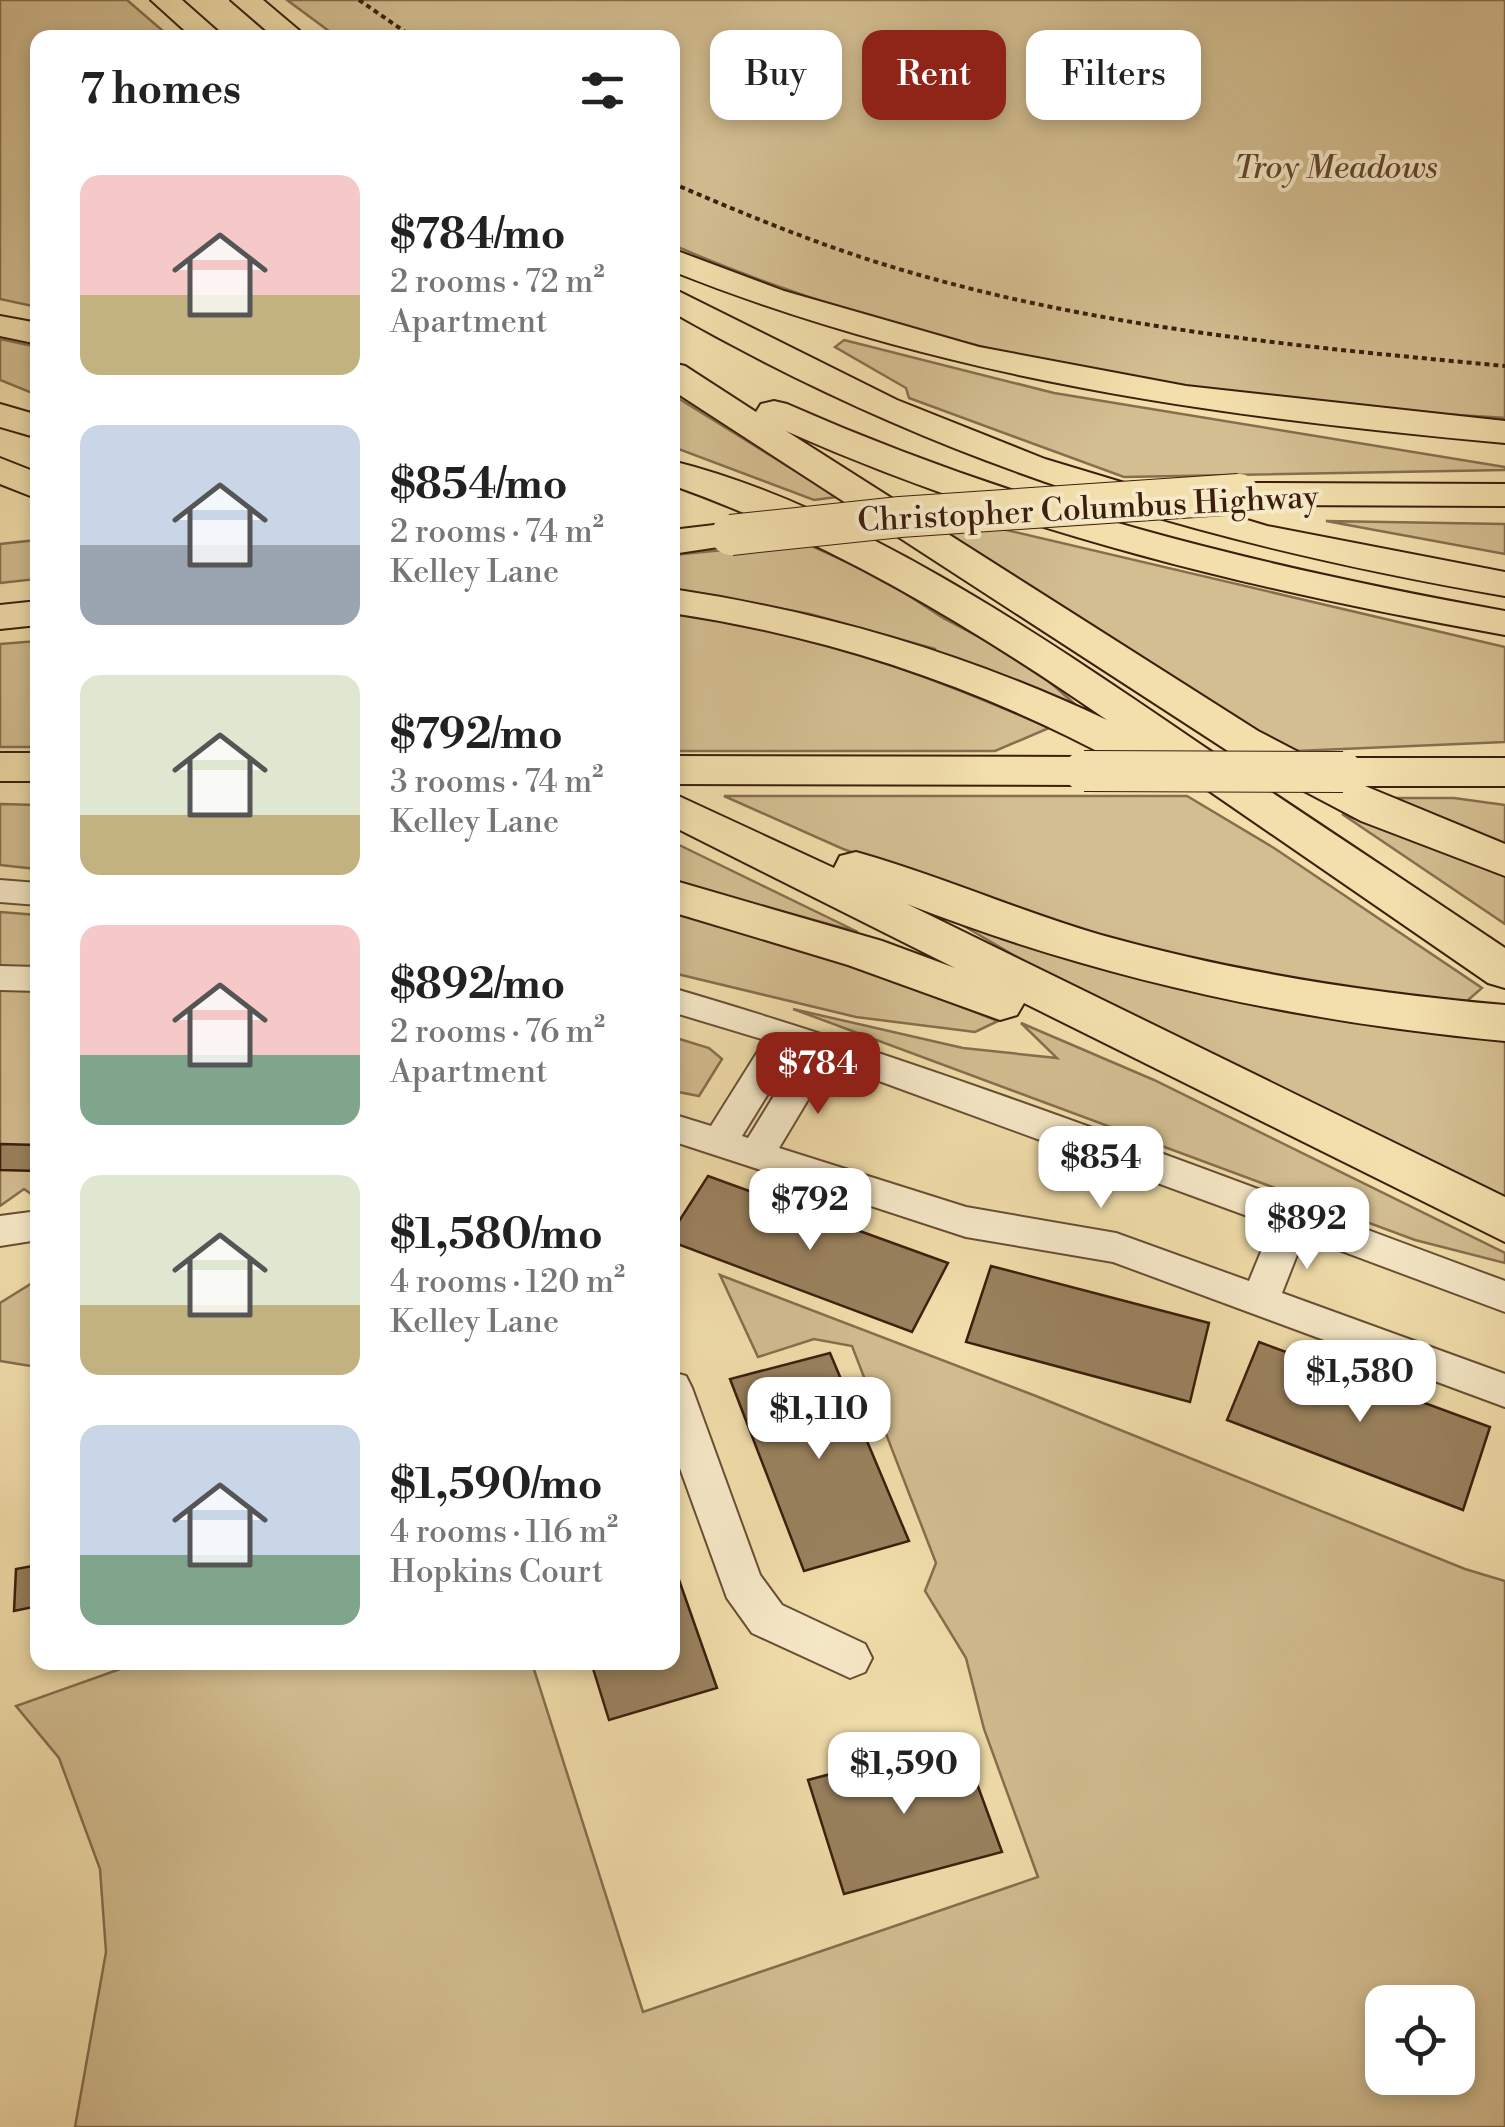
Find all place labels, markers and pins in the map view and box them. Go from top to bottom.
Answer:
pin: $784 [759,1032,877,1117]
pin: $854 [1042,1126,1160,1211]
pin: $792 [751,1168,869,1253]
pin: $892 [1248,1187,1366,1272]
pin: $1,580 [1279,1340,1441,1425]
pin: $1,110 [738,1377,900,1462]
pin: $1,590 [823,1732,985,1817]

